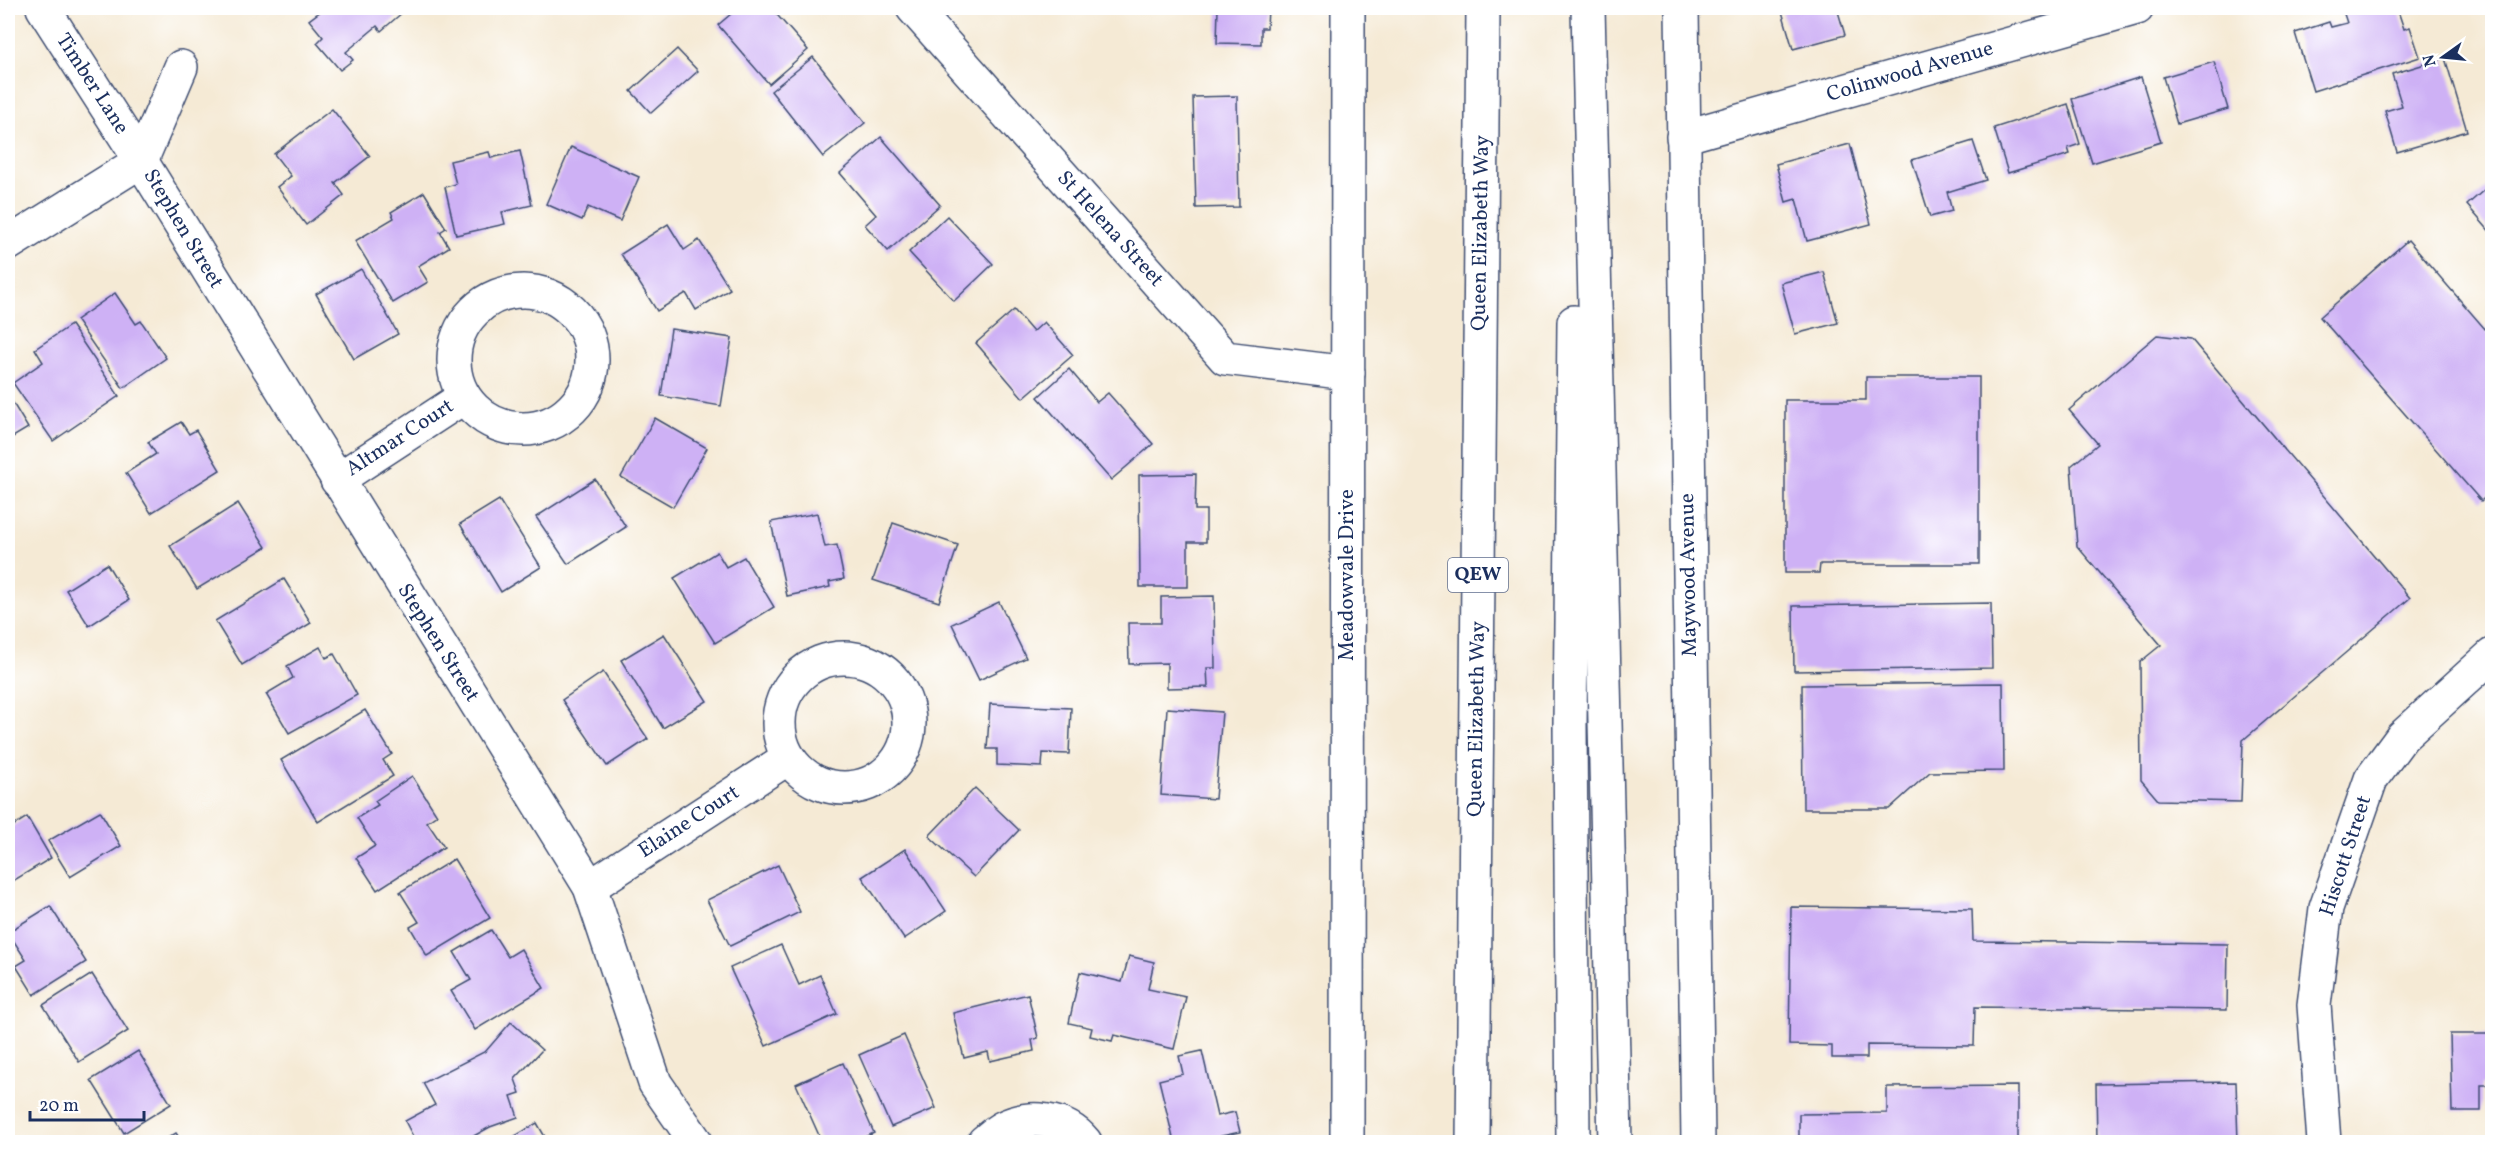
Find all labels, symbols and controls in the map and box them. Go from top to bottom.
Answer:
north arrow [2413,27,2473,87]
street label: Timber Lane [48,28,136,140]
street label: Colinwood Avenue [1823,34,1997,110]
text: N [2418,52,2443,69]
street label: Queen Elizabeth Way [1465,134,1497,331]
street label: Stephen Street [136,164,230,294]
street label: St Helena Street [1050,165,1170,293]
street label: Altmar Court [340,392,460,484]
street label: Meadowvale Drive [1333,489,1362,661]
street label: Maywood Avenue [1673,493,1705,657]
road number: QEW [1448,558,1508,592]
street label: Stephen Street [390,578,486,708]
street label: Queen Elizabeth Way [1461,620,1493,817]
street label: Elaine Court [633,778,745,866]
street label: Hiscott Street [2313,792,2379,920]
scale bar [30,1084,144,1122]
text: 20 m [39,1094,79,1119]

